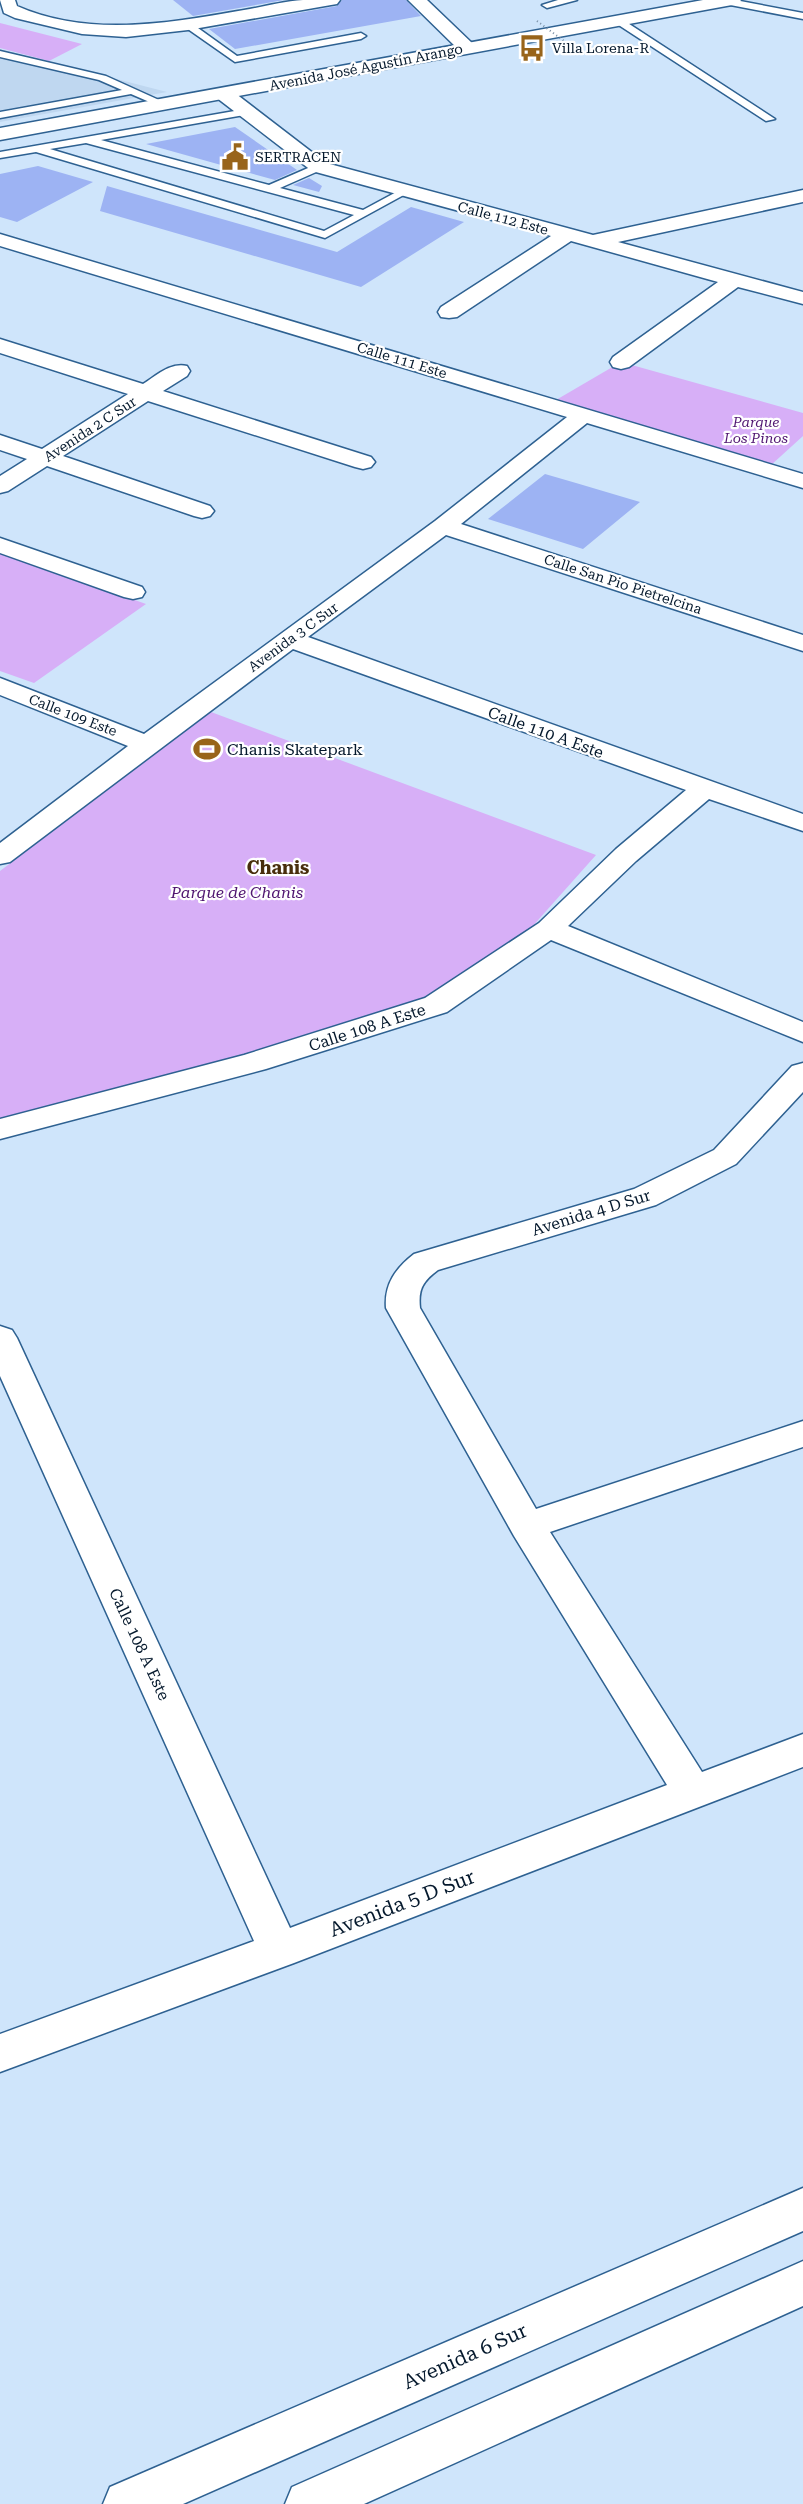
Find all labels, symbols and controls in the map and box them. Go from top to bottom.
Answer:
bus stop icon: Villa Lorena-R [517,33,547,63]
street label: Avenida José Agustín Arango [268,40,464,94]
place label: Villa Lorena-R [552,40,649,56]
public building icon: SERTRACEN [220,142,250,172]
place label: SERTRACEN [255,149,341,165]
street label: Calle 112 Este [456,198,550,238]
street label: Calle 111 Este [355,339,449,381]
street label: Avenida 2 C Sur [41,393,139,465]
park label: Parque Los Pinos [723,414,788,446]
street label: Calle San Pio Pietrelcina [542,551,704,617]
street label: Avenida 3 C Sur [245,599,341,675]
street label: Calle 109 Este [27,691,120,739]
street label: Calle 110 A Este [485,703,606,762]
sports icon: Chanis Skatepark [192,734,222,764]
place label: Chanis Skatepark [227,740,363,759]
district label: Chanis [247,857,309,878]
park label: Parque de Chanis [170,883,303,902]
street label: Calle 108 A Este [306,1000,428,1055]
street label: Avenida 4 D Sur [530,1185,653,1240]
street label: Calle 108 A Este [105,1585,174,1704]
street label: Avenida 5 D Sur [326,1864,478,1942]
street label: Avenida 6 Sur [399,2318,531,2394]

